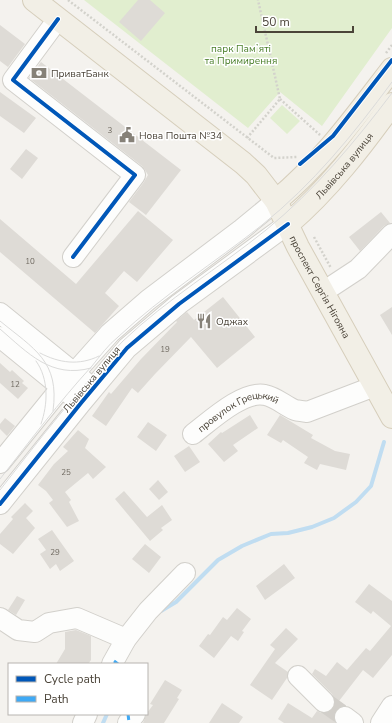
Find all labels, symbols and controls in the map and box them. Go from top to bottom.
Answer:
scale bar [256,8,353,34]
text: 50 m [262,14,290,30]
park label: парк Памʼяті та Примирення [205,42,277,68]
bank icon: ПриватБанк [30,64,48,82]
place label: ПриватБанк [51,67,109,81]
house number: 3 [108,125,113,136]
public building icon: Нова Пошта №34 [118,126,136,144]
place label: Нова Пошта №34 [139,129,222,143]
street label: Львівська вулиця [312,130,377,202]
street label: проспект Сергія Нігояна [286,233,353,341]
house number: 10 [25,256,35,267]
restaurant icon: Оджах [195,312,213,330]
place label: Оджах [216,315,249,329]
street label: Львівська вулиця [60,343,124,416]
house number: 19 [160,344,170,355]
house number: 12 [10,379,20,390]
street label: провулок Грецький [195,388,282,436]
house number: 25 [61,467,71,478]
house number: 29 [50,547,60,558]
legend [8,663,148,715]
text: Cycle path [44,671,101,687]
text: Path [44,691,69,707]

